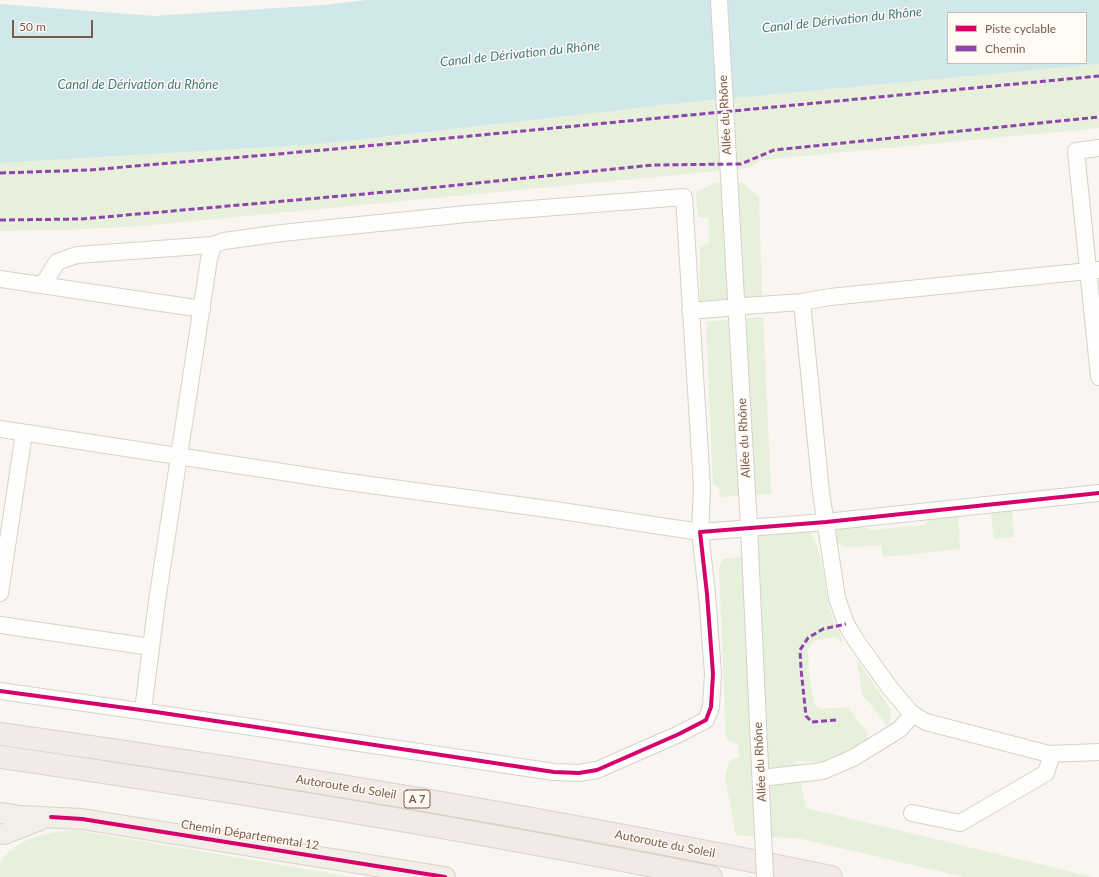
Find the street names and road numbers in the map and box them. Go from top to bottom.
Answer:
street label: Allée du Rhône [716,75,734,155]
street label: Allée du Rhône [735,398,753,478]
street label: Allée du Rhône [751,722,769,802]
street label: Autoroute du Soleil [295,772,397,802]
road number: A 7 [404,790,430,808]
street label: Chemin Départemental 12 [180,817,320,853]
street label: Autoroute du Soleil [614,827,716,861]

